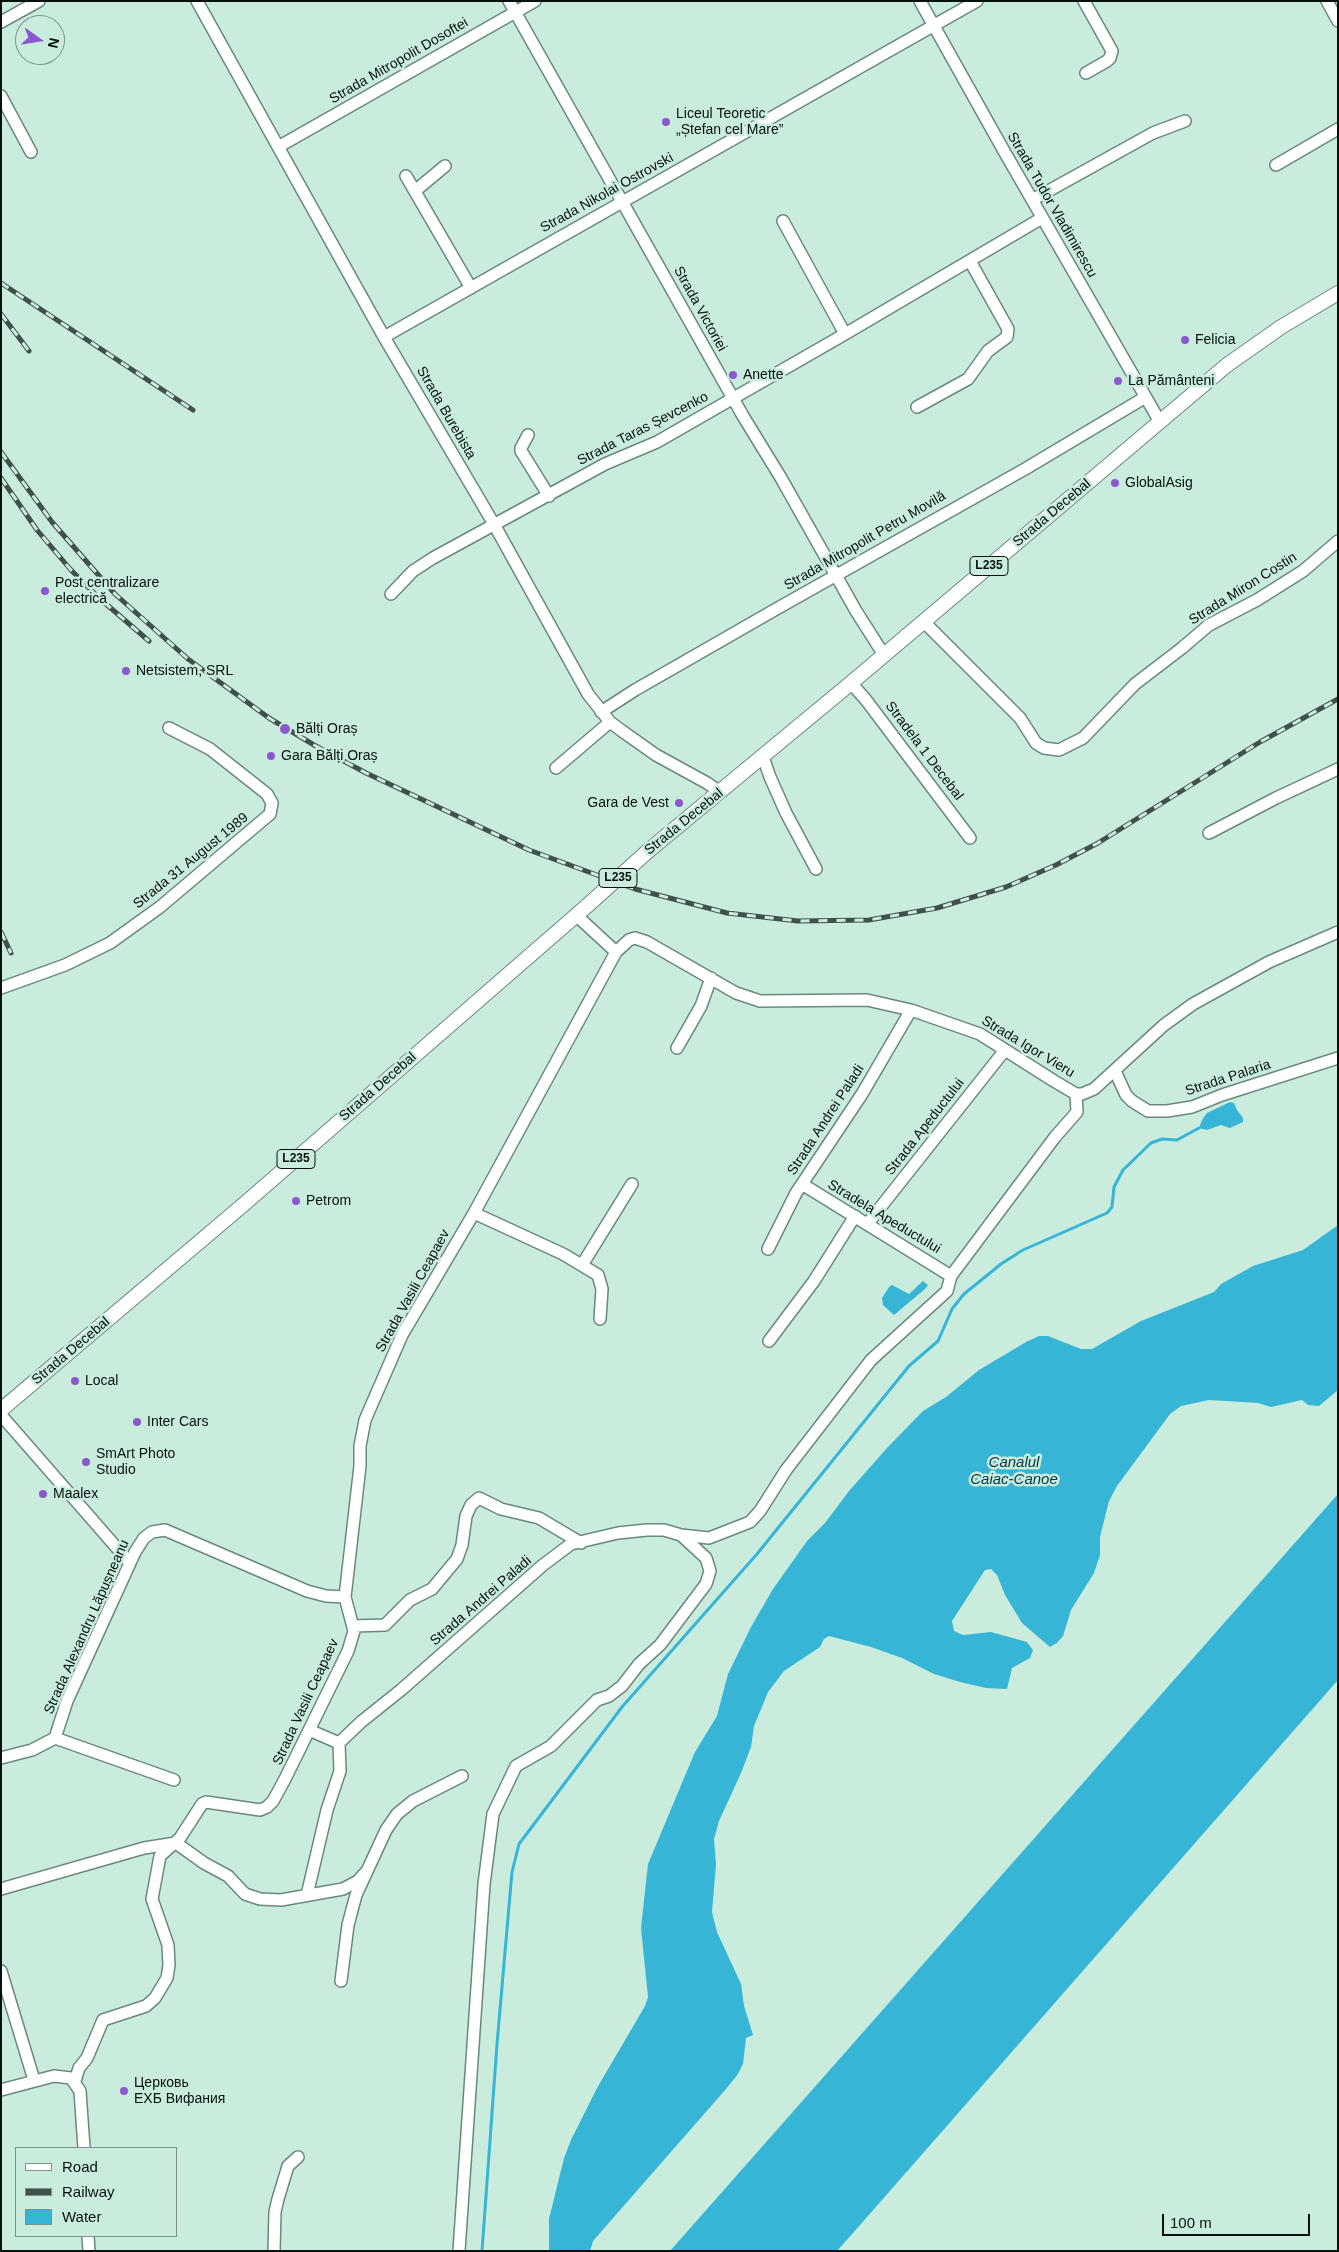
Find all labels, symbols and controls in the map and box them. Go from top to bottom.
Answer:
street label: Strada Mitropolit Dosoftei [327,14,471,108]
north arrow [15,15,65,65]
text: N [45,36,63,50]
place label: Liceul Teoretic „Ștefan cel Mare” [676,106,783,138]
marker: Liceul Teoretic „Ștefan cel Mare” [660,116,672,128]
street label: Strada Tudor Vladimirescu [1003,129,1101,281]
street label: Strada Nikolai Ostrovski [538,149,676,237]
street label: Strada Victoriei [670,264,730,354]
place label: Felicia [1195,332,1235,348]
marker: Felicia [1179,334,1191,346]
street label: Strada Burebista [413,364,479,462]
place label: Anette [743,367,783,383]
marker: Anette [727,369,739,381]
place label: La Pământeni [1128,373,1214,389]
marker: La Pământeni [1112,375,1124,387]
street label: Strada Taras Șevcenko [575,389,711,469]
place label: GlobalAsig [1125,475,1193,491]
street label: Strada Decebal [1010,476,1094,550]
marker: GlobalAsig [1109,477,1121,489]
street label: Strada Mitropolit Petru Movilă [781,488,949,594]
street label: Strada Miron Costin [1186,549,1300,629]
road number: L235 [970,556,1008,576]
place label: Post centralizare electrică [55,575,159,608]
marker: Post centralizare electrică [39,585,51,597]
place label: Netsistem, SRL [136,663,233,679]
marker: Netsistem, SRL [120,665,132,677]
street label: Stradela 1 Decebal [881,698,967,804]
place label: Bălți Oraș [296,721,357,737]
marker: Bălți Oraș [278,722,292,736]
place label: Gara Bălți Oraș [281,748,377,764]
marker: Gara Bălți Oraș [265,750,277,762]
street label: Strada Decebal [641,785,727,859]
place label: Gara de Vest [587,795,669,811]
marker: Gara de Vest [673,797,685,809]
street label: Strada 31 August 1989 [130,809,252,913]
road number: L235 [599,868,637,888]
street label: Strada Igor Vieru [978,1013,1078,1081]
street label: Strada Decebal [336,1049,420,1125]
street label: Strada Palaria [1183,1056,1273,1100]
street label: Strada Andrei Paladi [784,1062,868,1178]
street label: Strada Apeductului [882,1075,968,1179]
road number: L235 [277,1150,315,1168]
street label: Stradela Apeductului [824,1177,944,1257]
place label: Petrom [306,1193,351,1209]
marker: Petrom [290,1195,302,1207]
street label: Strada Vasili Ceapaev [372,1227,454,1355]
street label: Strada Decebal [29,1314,113,1388]
place label: Local [85,1373,118,1389]
marker: Local [69,1375,81,1387]
place label: Inter Cars [147,1414,208,1430]
marker: Inter Cars [131,1416,143,1428]
place label: SmArt Photo Studio [96,1446,175,1478]
water label: Canalul Caiac-Canoe [970,1454,1058,1489]
marker: SmArt Photo Studio [80,1456,92,1468]
place label: Maalex [53,1486,98,1502]
marker: Maalex [37,1488,49,1500]
street label: Strada Alexandru Lăpușneanu [41,1537,133,1717]
street label: Strada Andrei Paladi [427,1553,535,1649]
street label: Strada Vasili Ceapaev [269,1636,343,1768]
place label: Церковь ЕХБ Вифания [134,2075,225,2108]
marker: Церковь ЕХБ Вифания [118,2085,130,2097]
legend [15,2147,178,2237]
text: Road [62,2158,98,2175]
text: Railway [62,2183,115,2200]
scale bar [1164,2204,1312,2236]
text: Water [62,2208,101,2225]
text: 100 m [1170,2214,1212,2231]

